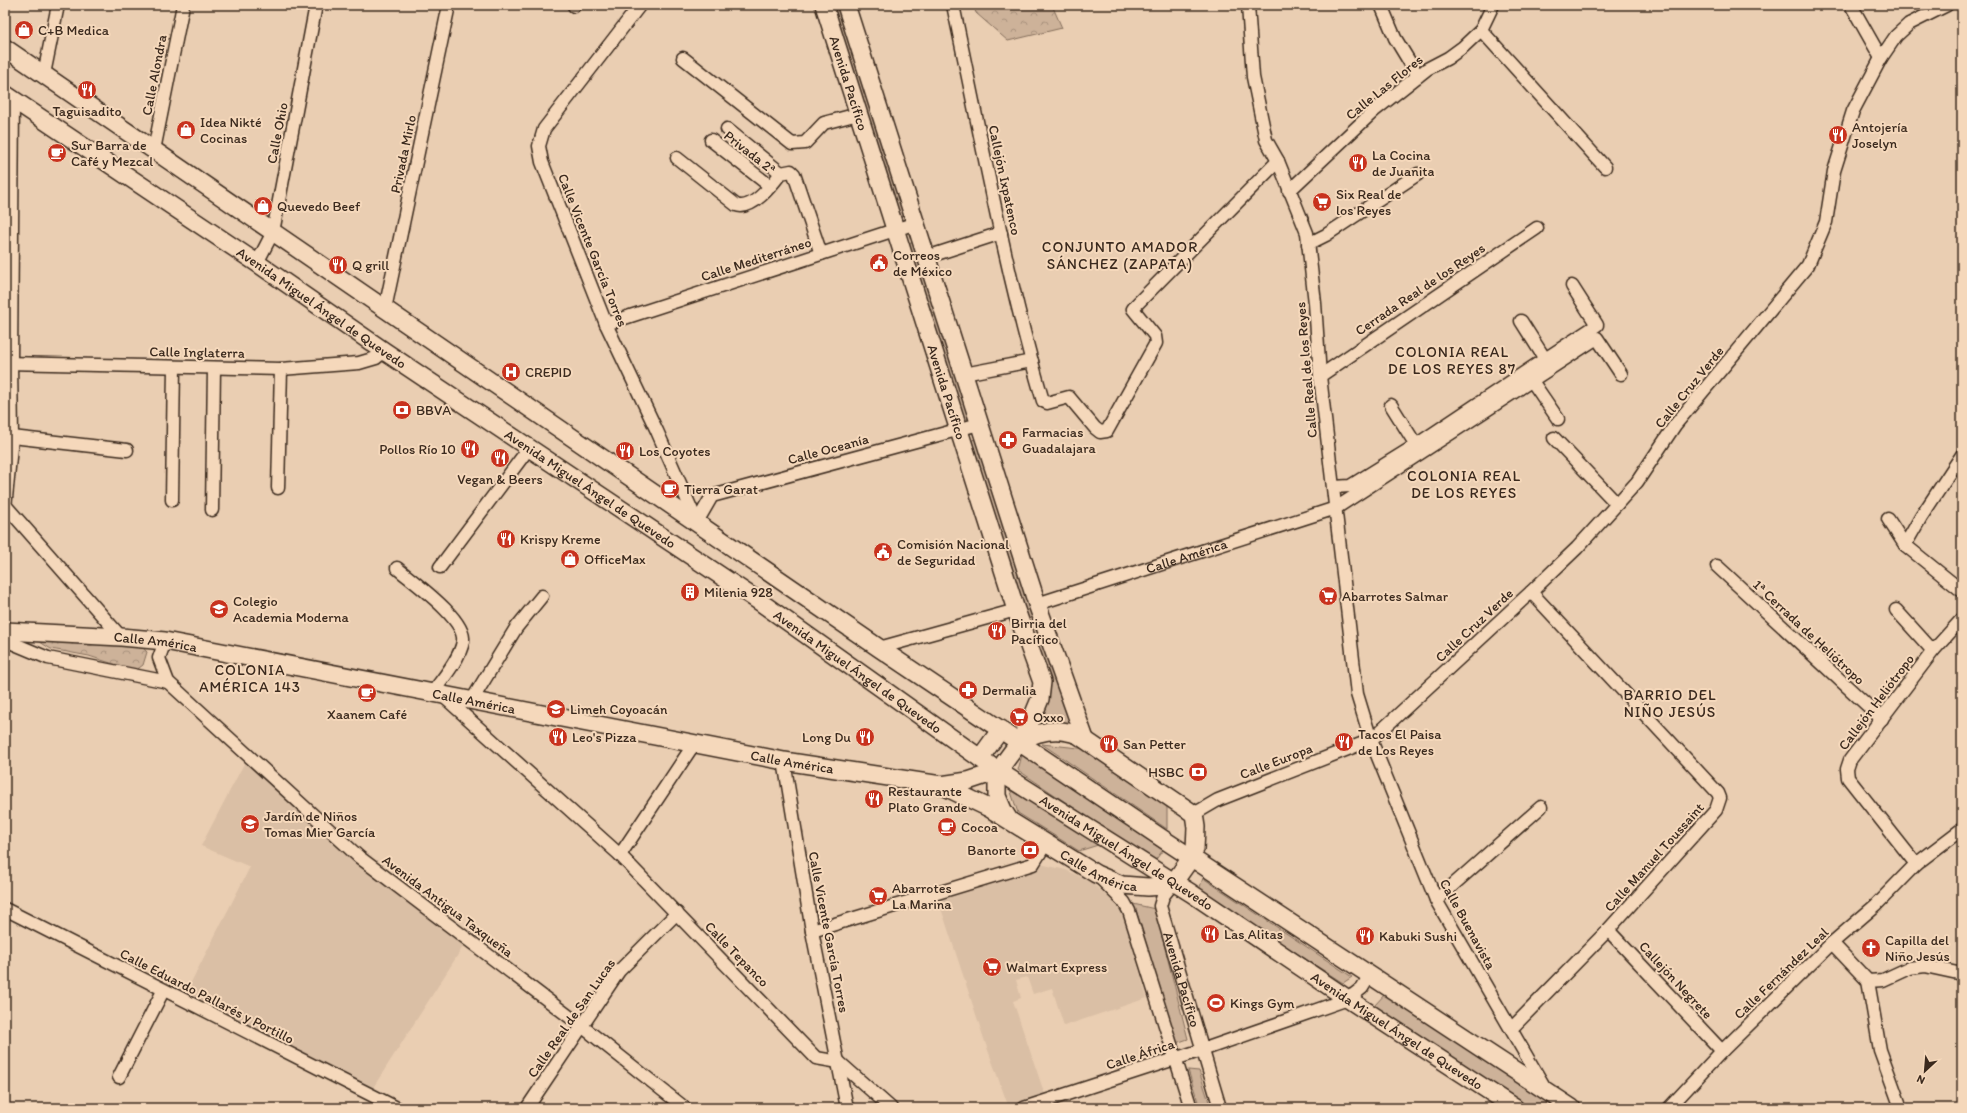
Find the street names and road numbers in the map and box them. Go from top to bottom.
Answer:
street label: Calle Alondra [138,32,171,117]
street label: Avenida Pacífico [825,34,871,133]
street label: Calle Las Flores [1342,51,1426,124]
street label: Calle Ohio [263,101,292,165]
street label: Privada Mirlo [387,113,420,195]
street label: Callejón Ixpatenco [985,124,1024,237]
street label: Privada 2ª [720,127,779,178]
street label: Calle Vicente García Torres [554,171,631,329]
street label: Calle Mediterráneo [699,234,814,285]
street label: Cerrada Real de los Reyes [1352,240,1488,339]
street label: Avenida Miguel Ángel de Quevedo [233,244,409,372]
street label: Calle Real de los Reyes [1292,301,1321,439]
street label: Calle Inglaterra [149,343,245,362]
street label: Avenida Pacífico [923,343,969,442]
street label: Calle Cruz Verde [1651,343,1728,432]
street label: Avenida Miguel Ángel de Quevedo [501,426,679,552]
street label: Calle Oceanía [786,430,871,468]
street label: Calle América [1144,535,1230,577]
street label: 1ª Cerrada de Heliótropo [1749,576,1868,689]
street label: Calle Cruz Verde [1432,585,1517,666]
street label: Avenida Miguel Ángel de Quevedo [770,606,945,737]
street label: Calle América [113,629,199,656]
street label: Callejón Heliótropo [1835,651,1918,754]
street label: Calle América [431,685,518,718]
street label: Calle Europa [1237,740,1315,783]
street label: Calle América [749,747,836,778]
street label: Avenida Miguel Ángel de Quevedo [1036,791,1216,914]
street label: Calle Manuel Toussaint [1601,799,1708,915]
street label: Calle América [1057,846,1139,895]
street label: Calle Vicente García Torres [805,850,852,1014]
street label: Avenida Antigua Taxqueña [379,852,517,962]
street label: Calle Buenavista [1436,876,1500,973]
street label: Calle Tepanco [701,918,772,991]
street label: Calle Fernández Leal [1730,924,1832,1023]
street label: Avenida Pacífico [1159,930,1204,1029]
street label: Callejón Negrete [1635,938,1716,1023]
street label: Calle Eduardo Pallarés y Portillo [117,945,297,1048]
street label: Calle Real de San Lucas [524,955,619,1081]
street label: Avenida Miguel Ángel de Quevedo [1308,968,1486,1094]
street label: Calle África [1104,1035,1177,1074]

